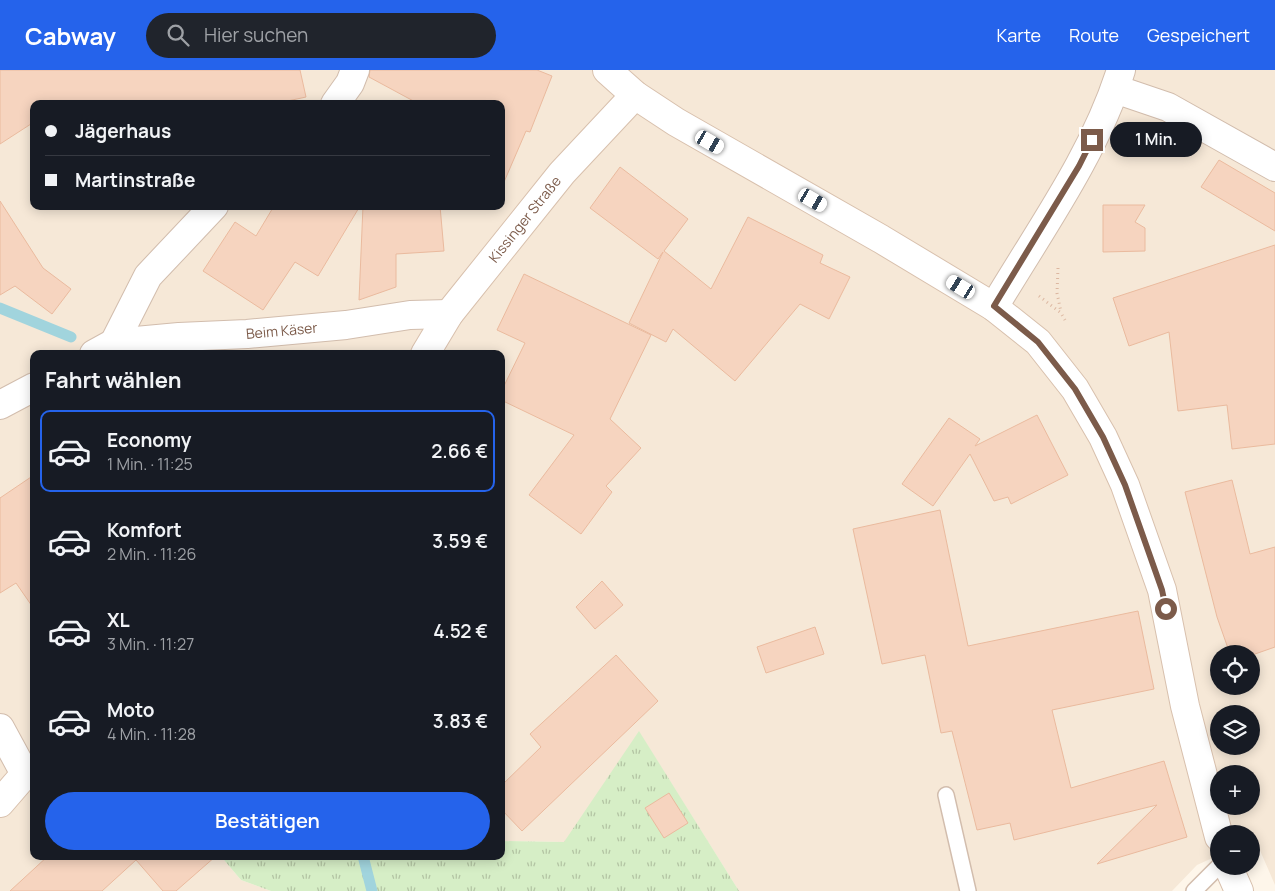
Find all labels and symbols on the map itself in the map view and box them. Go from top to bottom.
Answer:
callout: 1 Min. [1110,122,1202,158]
car [693,128,726,156]
route end [1081,129,1103,151]
street label: Kissinger Straße [484,172,565,266]
car [796,186,829,214]
car [944,273,977,301]
street label: Beim Käser [245,318,318,343]
route start [1155,598,1177,620]

